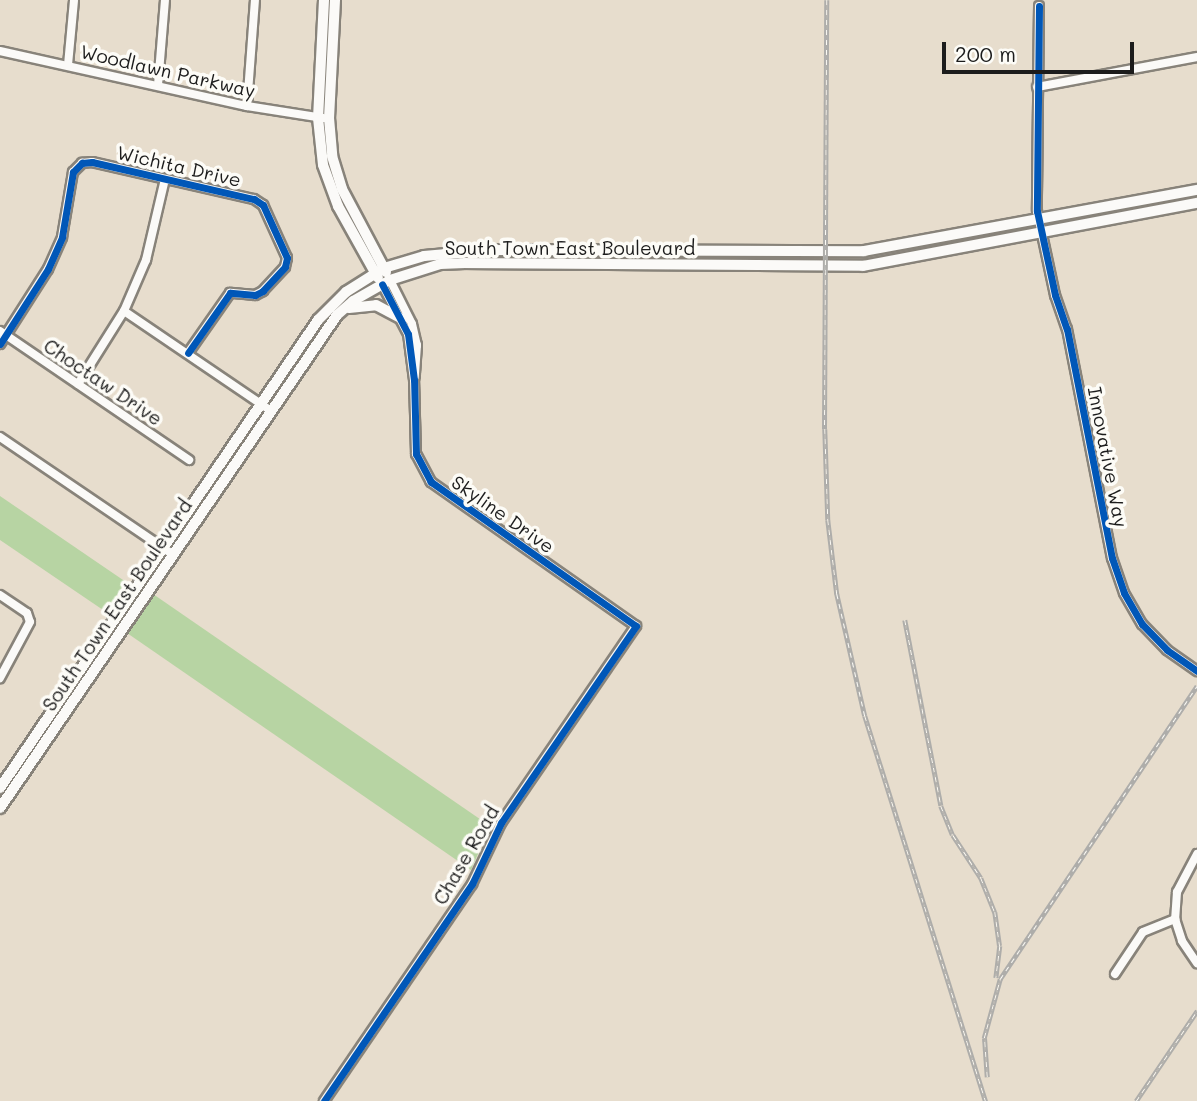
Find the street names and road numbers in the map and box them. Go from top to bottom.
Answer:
street label: Woodlawn Parkway [78,40,258,102]
street label: Wichita Drive [115,141,243,191]
street label: South Town East Boulevard [445,237,695,259]
street label: Choctaw Drive [39,334,167,430]
street label: Innovative Way [1083,385,1133,529]
street label: Skyline Drive [447,470,559,558]
street label: South Town East Boulevard [37,495,197,715]
street label: Chase Road [428,801,504,909]

